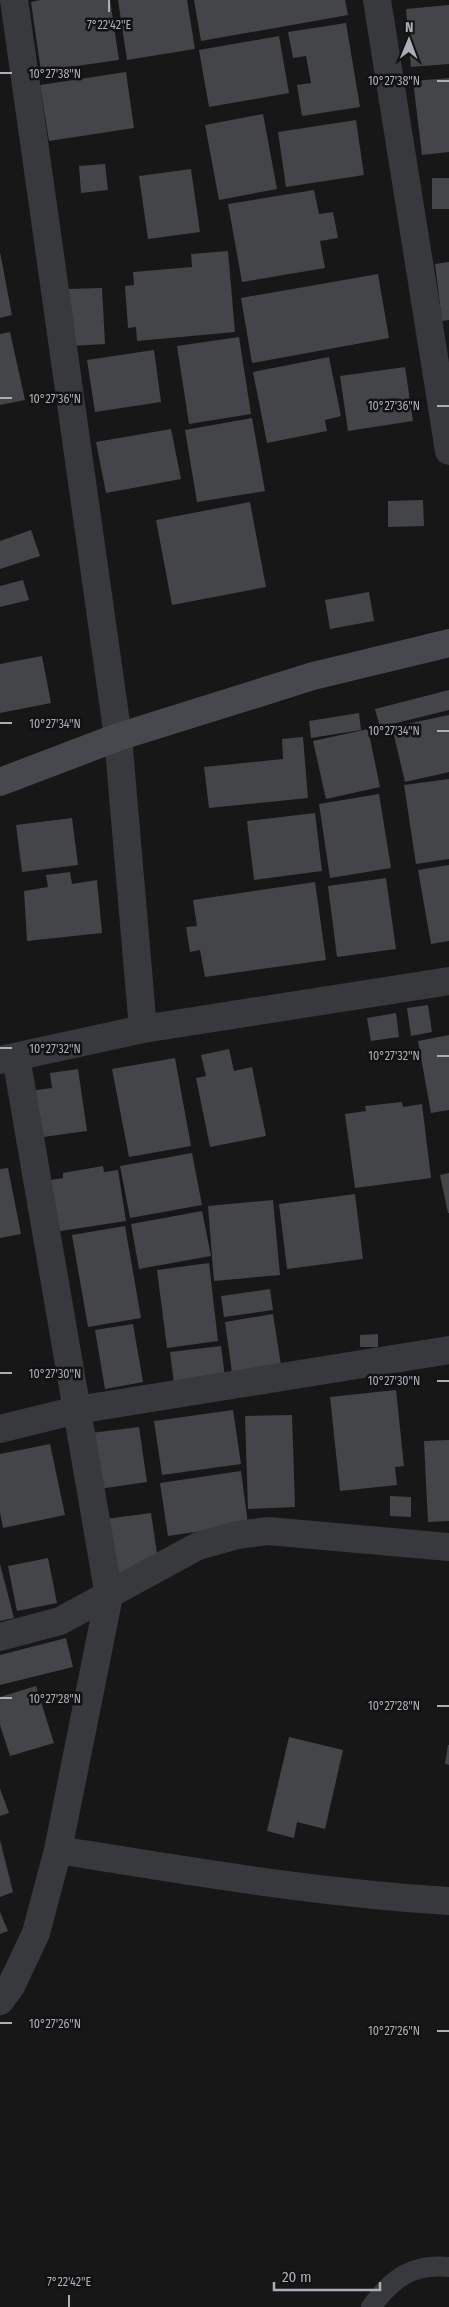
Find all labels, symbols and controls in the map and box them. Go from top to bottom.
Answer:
north arrow [384,15,434,65]
text: 7°22'42"E [87,18,131,32]
text: N [405,19,414,36]
text: 10°27'38"N [29,67,81,81]
text: 10°27'38"N [368,74,420,88]
text: 10°27'36"N [29,392,81,406]
text: 10°27'36"N [368,399,420,413]
text: 10°27'34"N [29,717,81,731]
text: 10°27'34"N [368,724,420,738]
text: 10°27'32"N [29,1042,81,1056]
text: 10°27'32"N [368,1049,420,1063]
text: 10°27'30"N [29,1367,81,1381]
text: 10°27'30"N [368,1374,420,1388]
text: 10°27'28"N [29,1692,81,1706]
text: 10°27'28"N [368,1699,420,1713]
text: 10°27'26"N [29,2017,81,2031]
text: 10°27'26"N [368,2024,420,2038]
scale bar [274,2260,380,2292]
text: 20 m [282,2268,312,2286]
text: 7°22'42"E [47,2275,91,2289]

